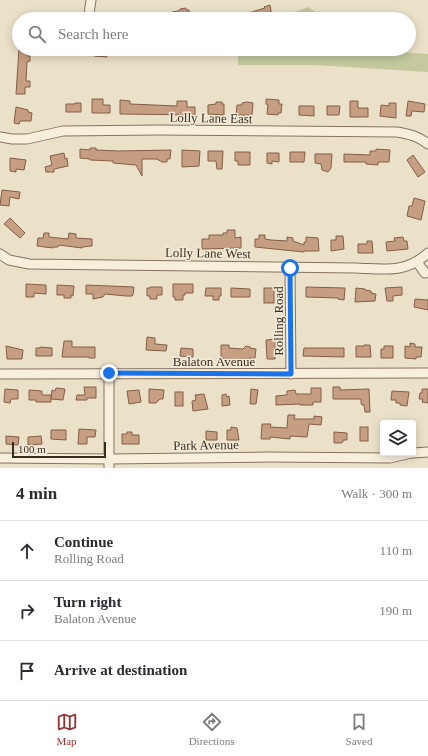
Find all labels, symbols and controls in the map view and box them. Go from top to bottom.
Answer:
search box [12,12,416,56]
icon: search [26,23,48,45]
text: Search here [58,26,128,42]
street label: Lolly Lane East [169,110,253,126]
street label: Lolly Lane West [165,245,252,261]
route start [281,259,299,277]
street label: Rolling Road [271,286,286,356]
street label: Balaton Avenue [173,354,255,369]
route end [100,364,118,382]
map controls [380,420,416,456]
button: layers [380,420,416,456]
street label: Park Avenue [173,437,239,453]
scale bar [12,440,106,459]
text: 100 m [18,443,46,455]
text: 4 min [16,484,57,503]
text: Walk · 300 m [341,486,412,501]
text: Continue [54,534,113,550]
icon: ahead [16,540,38,562]
text: 110 m [380,543,412,558]
text: Rolling Road [54,551,124,566]
text: Turn right [54,594,121,610]
icon: right [16,600,38,622]
text: 190 m [379,603,412,618]
text: Balaton Avenue [54,611,136,626]
icon: arrive [16,660,38,682]
text: Arrive at destination [54,662,187,678]
tab: Map [56,711,78,747]
tab: Directions [189,711,234,747]
tab: Saved [346,711,372,747]

